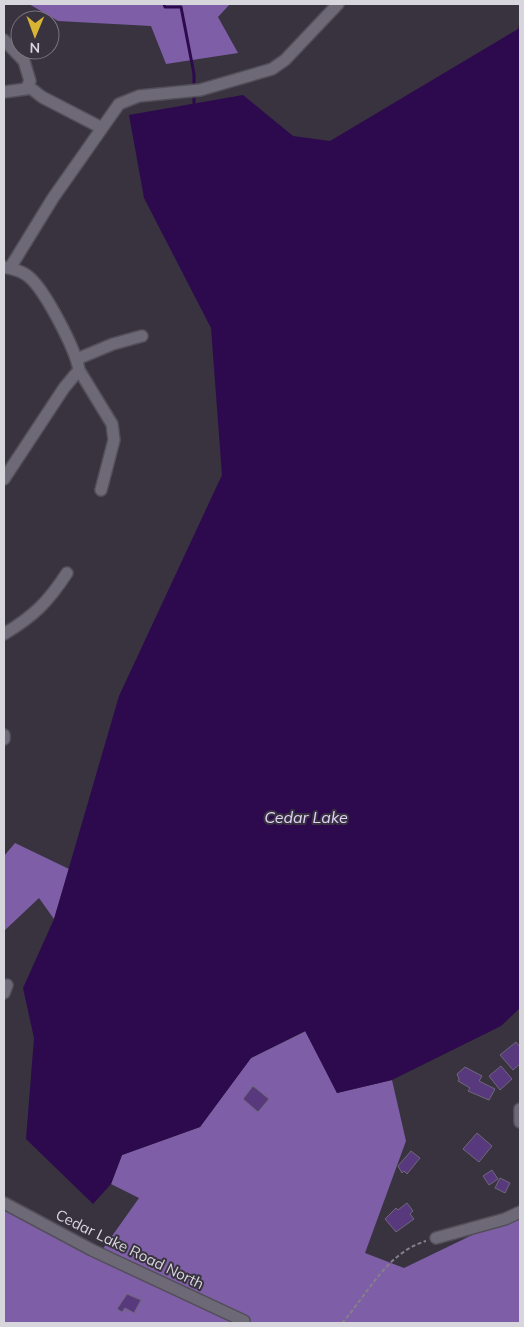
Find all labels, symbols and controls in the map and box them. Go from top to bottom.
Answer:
north arrow [10,10,60,60]
text: N [29,39,40,57]
water label: Cedar Lake [264,807,348,827]
street label: Cedar Lake Road North [53,1205,207,1293]

